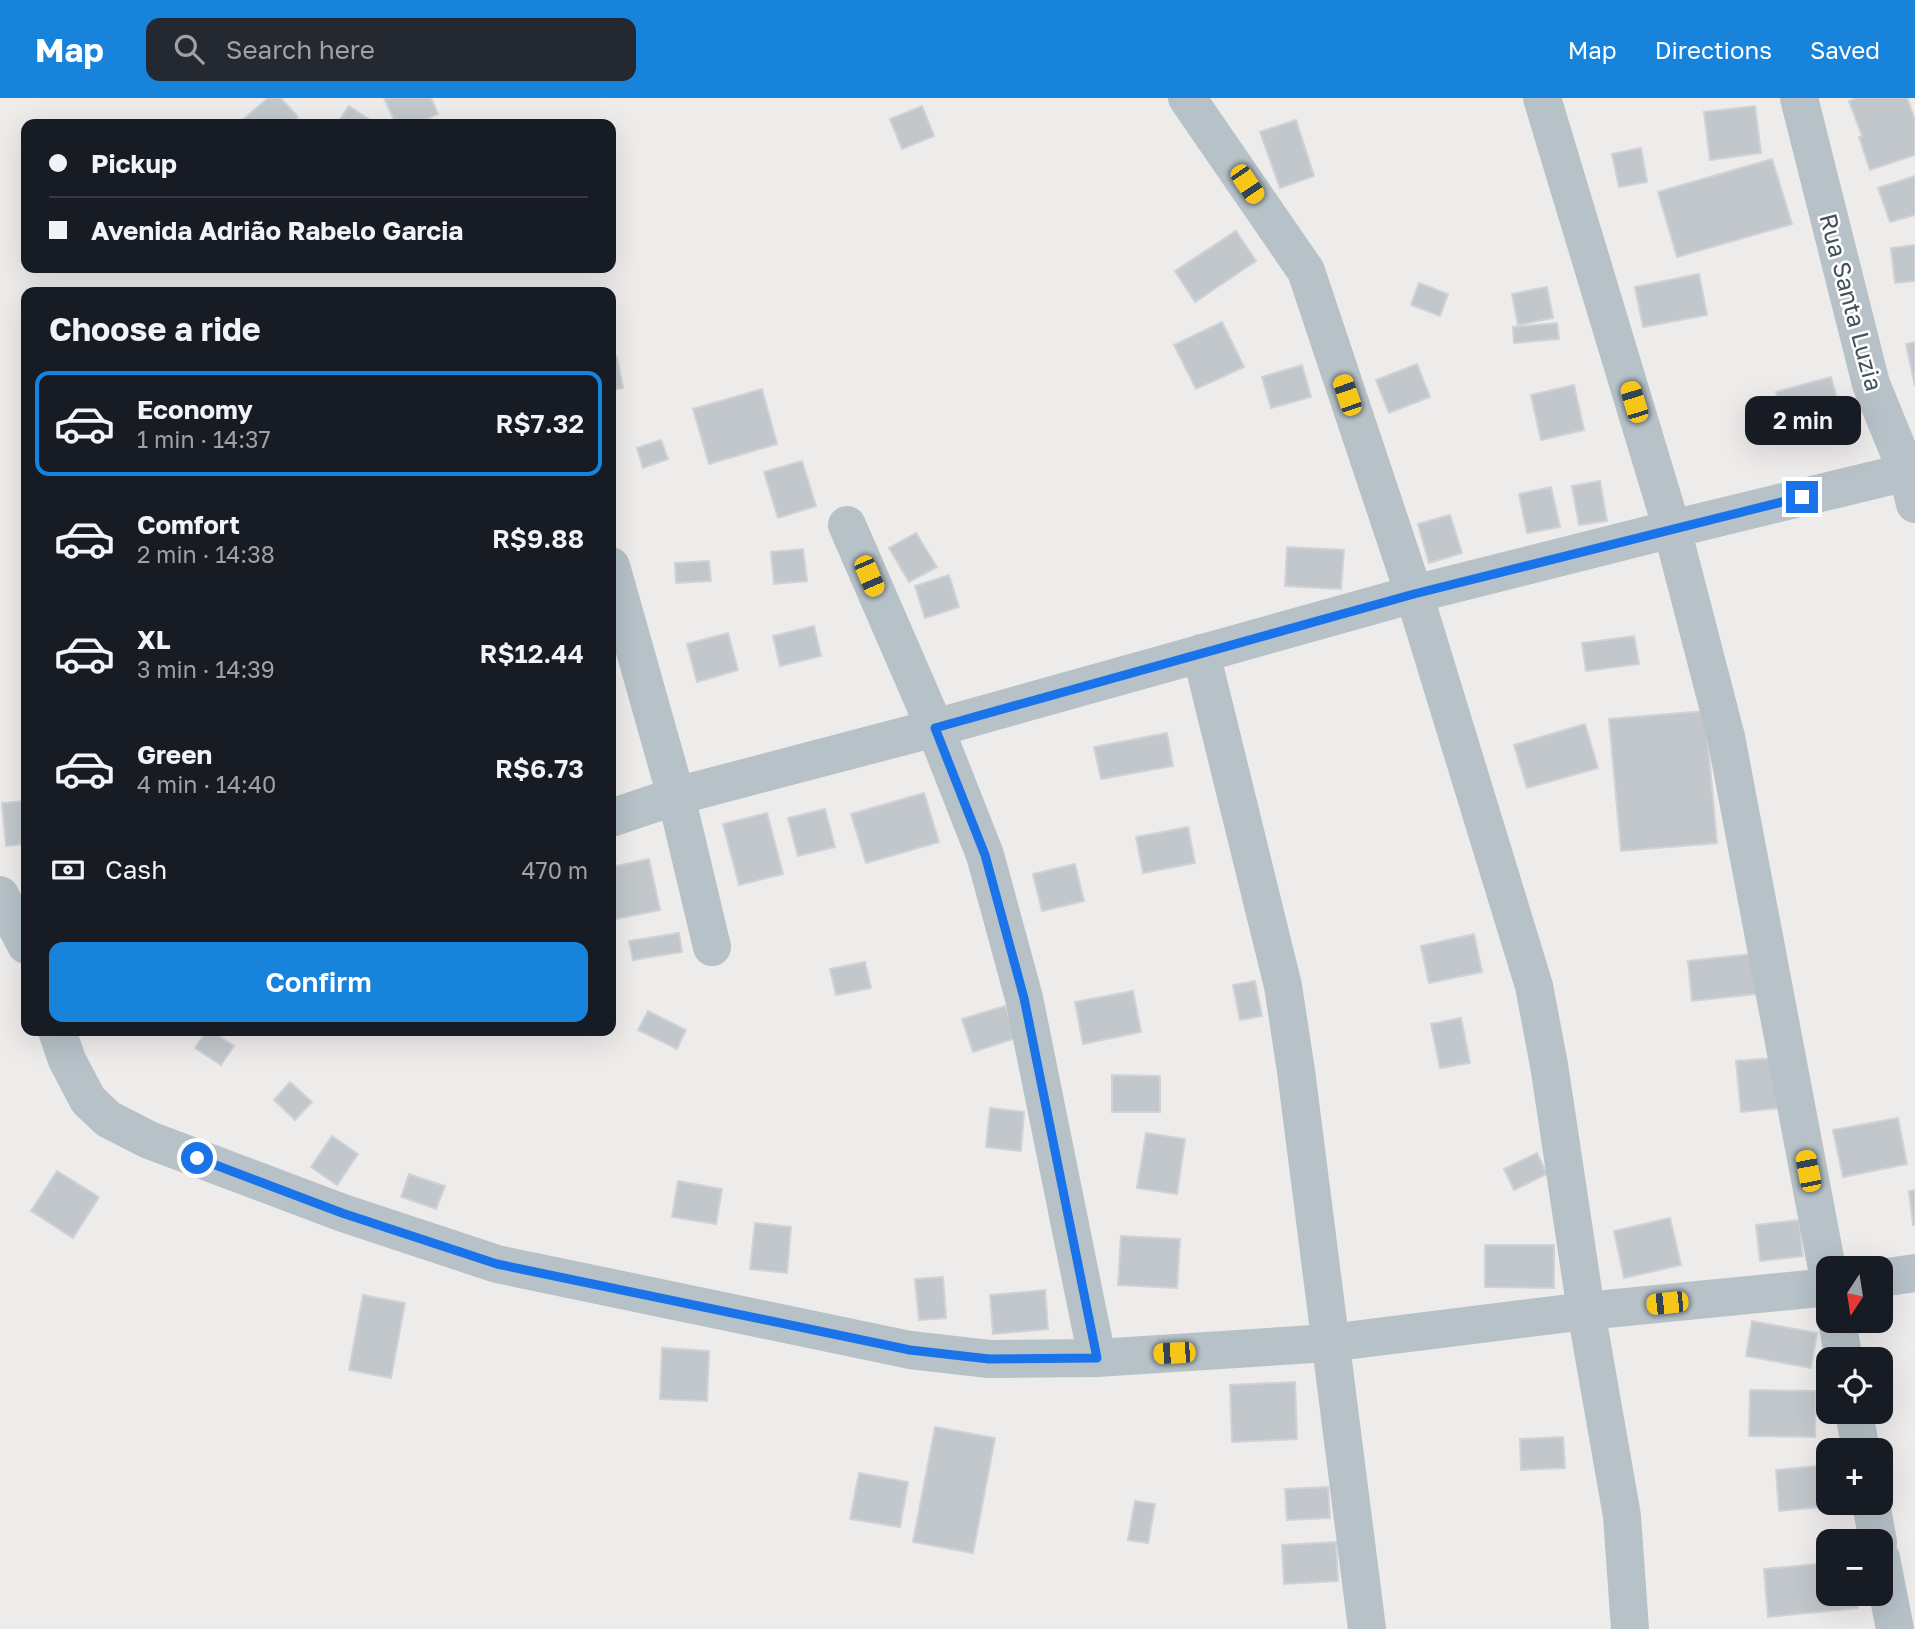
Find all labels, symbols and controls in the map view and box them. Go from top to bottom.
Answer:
search box [146,18,636,81]
text: Map [35,30,104,69]
icon: search [170,30,208,68]
text: Search here [226,34,375,65]
text: Map [1568,35,1617,64]
text: Directions [1655,35,1772,64]
text: Saved [1810,35,1880,64]
text: Pickup [91,148,177,179]
car [1227,161,1268,207]
street label: Rua Santa Luzia [1814,210,1890,394]
text: Avenida Adrião Rabelo Garcia [91,215,463,246]
text: Choose a ride [49,310,261,348]
car [1331,372,1364,418]
car [1618,379,1651,425]
icon: car [53,392,116,455]
text: Economy [137,394,253,425]
callout: 2 min [1744,396,1860,444]
text: 2 min [1773,406,1833,434]
text: R$7.32 [496,408,584,439]
text: 1 min · 14:37 [137,425,271,453]
route end [1786,481,1818,513]
icon: car [53,507,116,570]
text: Comfort [137,509,240,540]
text: R$9.88 [492,523,584,554]
text: 2 min · 14:38 [137,540,275,568]
car [852,553,887,599]
icon: car [53,622,116,685]
text: XL [137,624,171,655]
text: R$12.44 [480,638,584,669]
text: 3 min · 14:39 [137,655,275,683]
icon: car [53,737,116,800]
text: Green [137,739,212,770]
text: R$6.73 [495,753,584,784]
text: 4 min · 14:40 [137,770,276,798]
icon: cash [49,851,87,889]
text: Cash [105,854,167,885]
text: 470 m [521,856,588,884]
button: Confirm [49,942,588,1022]
route start [181,1142,213,1174]
car [1794,1148,1823,1194]
north arrow [1816,1256,1894,1334]
map controls [1816,1256,1893,1606]
car [1646,1290,1689,1316]
car [1153,1341,1196,1365]
button: locate [1816,1347,1893,1424]
button: + [1816,1438,1893,1515]
button: − [1816,1529,1893,1606]

